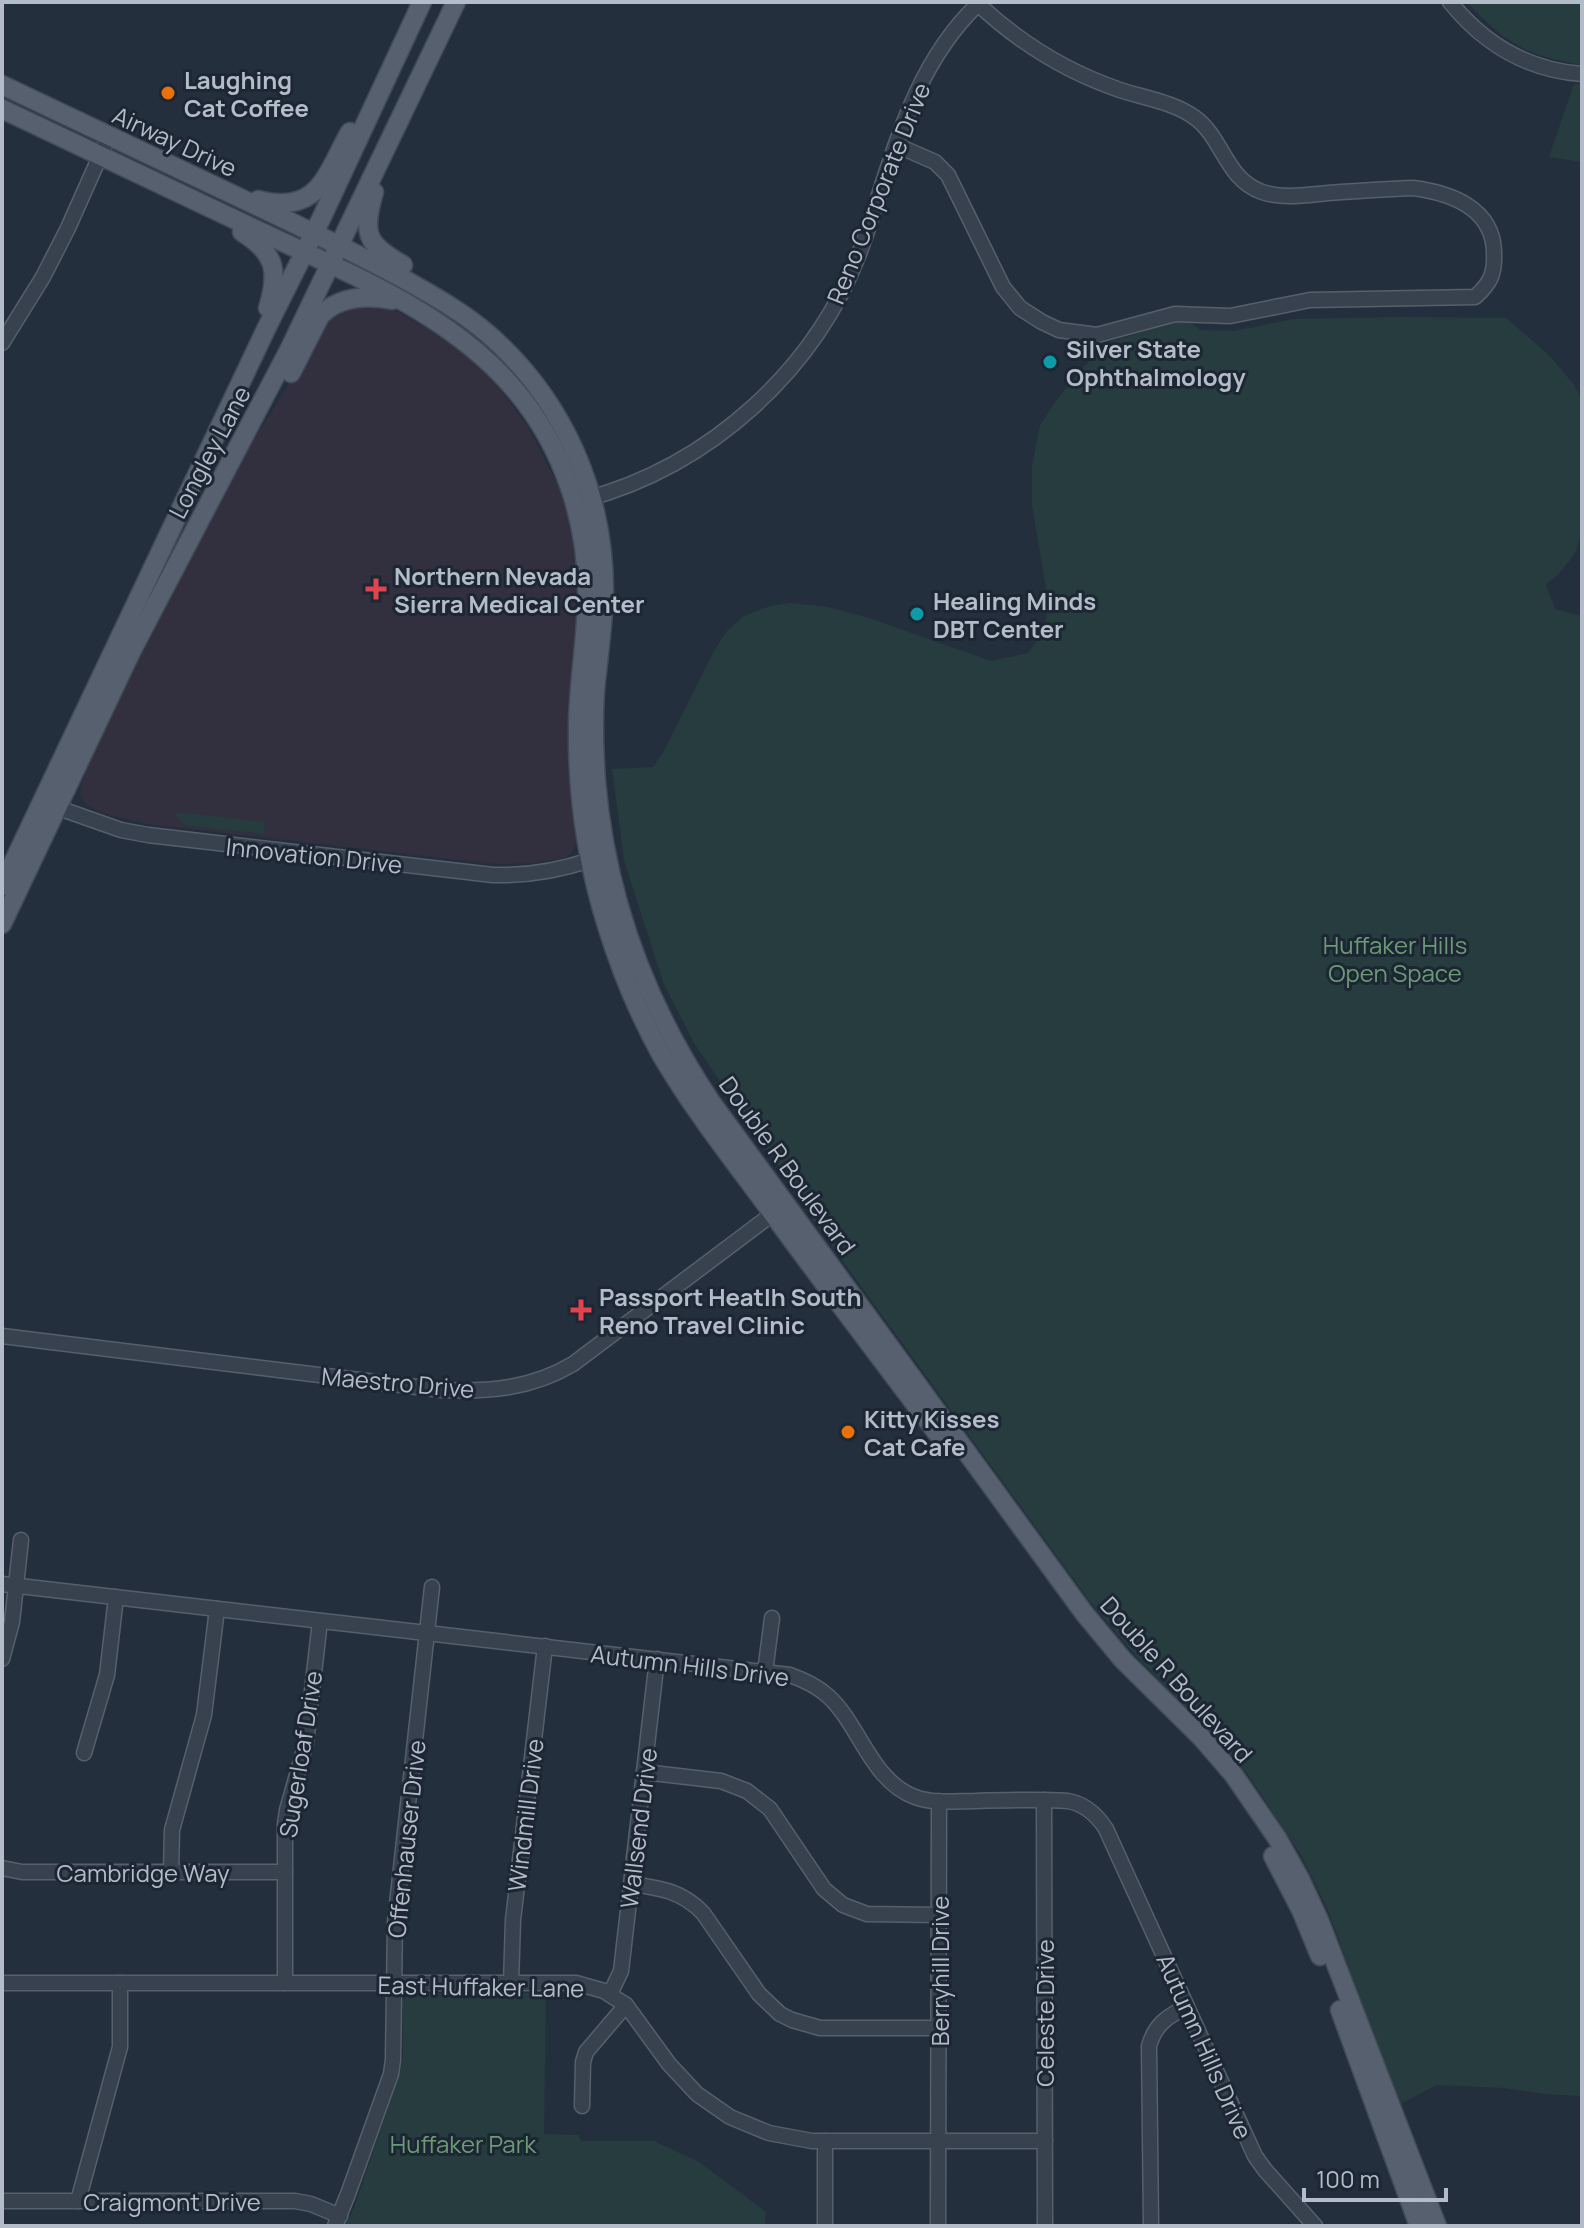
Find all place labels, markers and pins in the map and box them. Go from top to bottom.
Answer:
place label: Laughing Cat Coffee [184,63,309,124]
marker: Laughing Cat Coffee [159,84,177,102]
place label: Silver State Ophthalmology [1066,332,1246,393]
marker: Silver State Ophthalmology [1041,353,1059,371]
place label: Northern Nevada Sierra Medical Center [394,559,645,620]
marker: Northern Nevada Sierra Medical Center [365,578,387,600]
place label: Healing Minds DBT Center [933,584,1096,645]
marker: Healing Minds DBT Center [908,605,926,623]
place label: Passport Heatlh South Reno Travel Clinic [599,1280,862,1341]
marker: Passport Heatlh South Reno Travel Clinic [570,1299,592,1321]
place label: Kitty Kisses Cat Cafe [864,1402,1000,1463]
marker: Kitty Kisses Cat Cafe [839,1423,857,1441]

